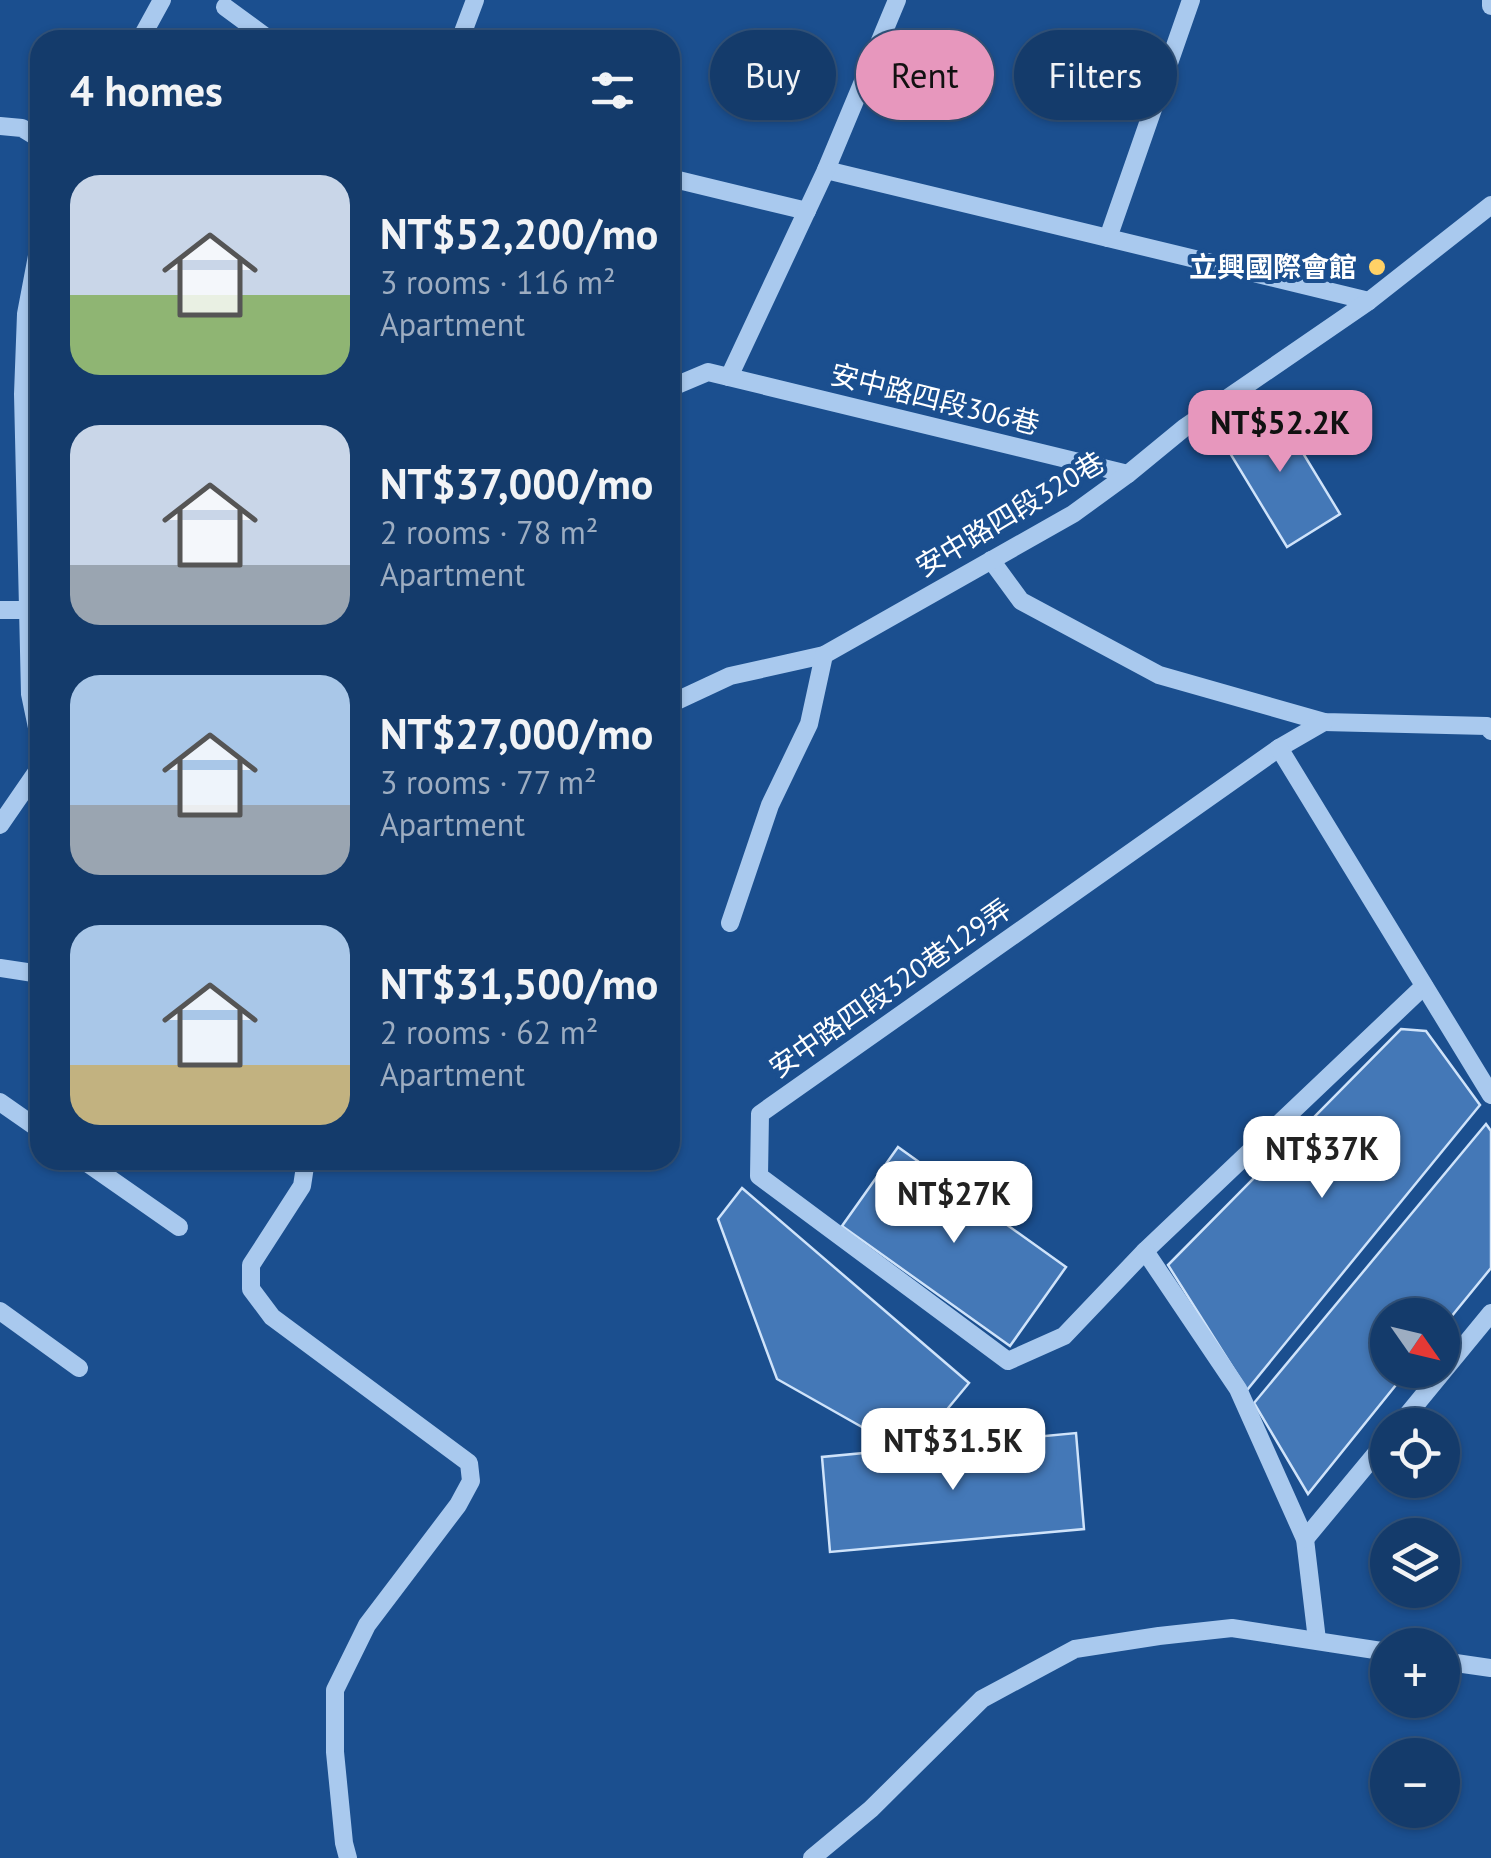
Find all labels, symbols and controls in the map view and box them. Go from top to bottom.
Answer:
chip: Buy [710,30,836,120]
chip: Rent [856,30,994,120]
chip: Filters [1014,30,1177,120]
text: 4 homes [70,63,223,118]
icon: filters [585,63,640,118]
text: NT$52,200/mo [380,206,658,261]
icon: home [150,215,270,335]
place label: 立興國際會館 [1189,248,1357,285]
marker: 立興國際會館 [1366,256,1388,278]
text: 3 rooms · 116 m² [380,261,616,303]
text: Apartment [380,303,525,345]
street label: 安中路四段306巷 [827,355,1043,442]
pin: NT$52.2K [1177,390,1383,475]
text: NT$52.2K [1210,401,1350,443]
street label: 安中路四段320巷 [909,443,1111,584]
text: NT$37,000/mo [380,456,653,511]
icon: home [150,465,270,585]
text: 2 rooms · 78 m² [380,511,598,553]
text: Apartment [380,553,525,595]
text: NT$27,000/mo [380,706,653,761]
icon: home [150,715,270,835]
text: 3 rooms · 77 m² [380,761,597,803]
text: Apartment [380,803,525,845]
street label: 安中路四段320巷129弄 [761,890,1018,1085]
text: NT$31,500/mo [380,956,658,1011]
icon: home [150,965,270,1085]
text: 2 rooms · 62 m² [380,1011,598,1053]
text: Apartment [380,1053,525,1095]
pin: NT$37K [1241,1116,1403,1201]
text: NT$37K [1265,1127,1379,1169]
pin: NT$27K [873,1161,1035,1246]
text: NT$27K [897,1172,1011,1214]
north arrow [1370,1298,1460,1388]
map controls [1370,1298,1460,1828]
pin: NT$31.5K [850,1408,1056,1493]
button: locate [1370,1408,1460,1498]
text: NT$31.5K [883,1419,1023,1461]
button: layers [1370,1518,1460,1608]
button: + [1370,1628,1460,1718]
button: − [1370,1738,1460,1828]

